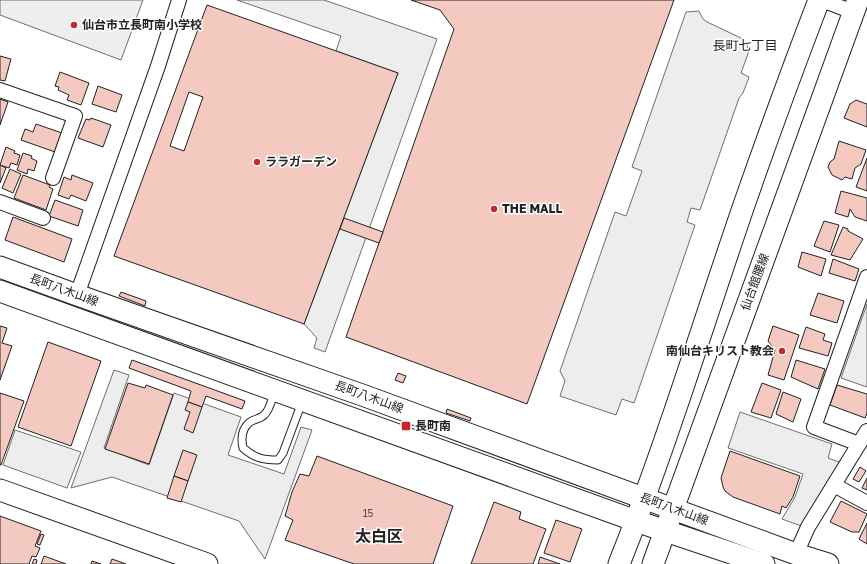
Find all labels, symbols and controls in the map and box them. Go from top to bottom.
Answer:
place label: 仙台市立長町南小学校 [82,17,202,32]
marker: 仙台市立長町南小学校 [69,20,79,30]
district label: 長町七丁目 [712,37,778,53]
place label: ララガーデン [265,154,337,169]
marker: ララガーデン [252,157,262,167]
place label: THE MALL [502,201,562,216]
marker: THE MALL [489,204,499,214]
street label: 仙台館腰線 [737,251,772,313]
street label: 長町八木山線 [28,270,101,309]
place label: 南仙台キリスト教会 [666,343,774,358]
marker: 南仙台キリスト教会 [777,346,787,356]
street label: 長町八木山線 [333,377,406,416]
place label: 長町南 [415,418,451,433]
marker: 長町南 [400,420,412,432]
street label: 長町八木山線 [638,489,711,528]
house number: 15 [363,507,374,519]
district label: 太白区 [355,526,403,546]

